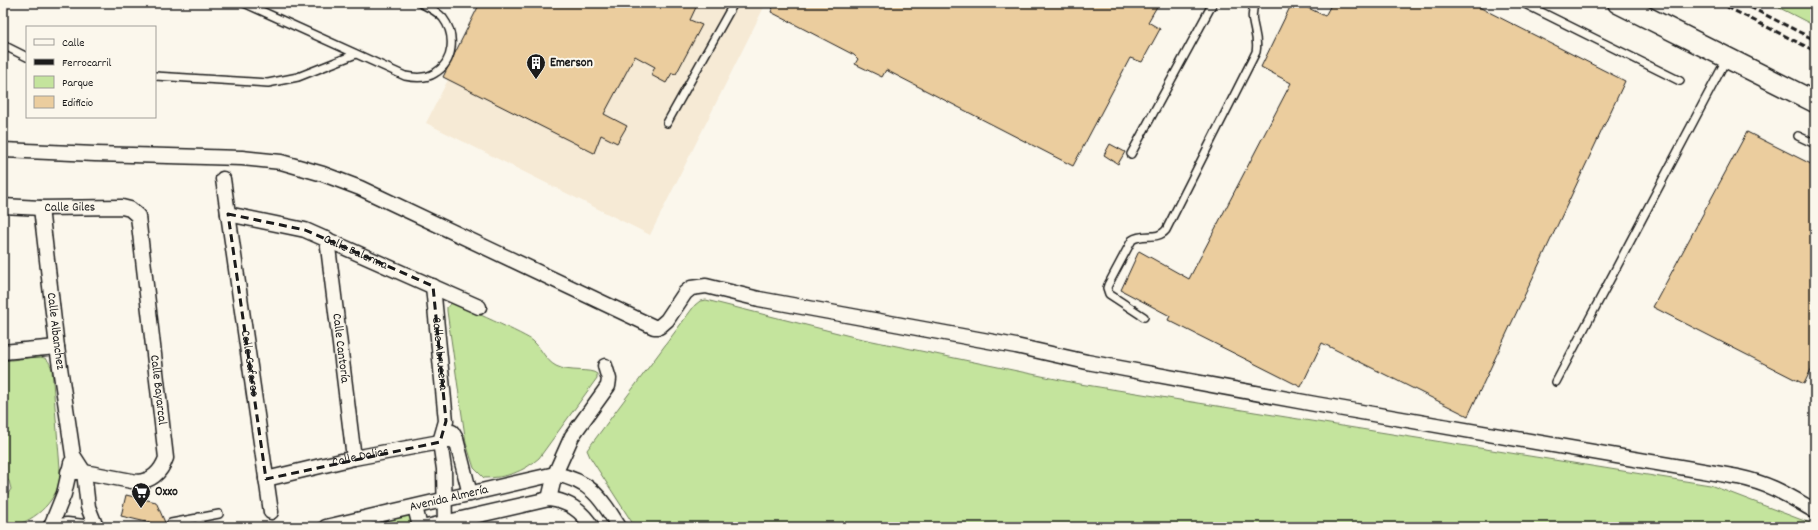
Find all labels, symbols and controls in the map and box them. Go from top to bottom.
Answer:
legend [26,26,156,118]
text: Calle [62,35,85,52]
building icon: Emerson [525,52,547,80]
place label: Emerson [550,54,593,73]
text: Ferrocarril [62,55,111,72]
text: Parque [62,75,93,92]
text: Edificio [62,95,93,112]
street label: Calle Giles [44,198,95,217]
street label: Calle Balerma [320,230,392,275]
street label: Calle Albanchez [41,292,70,371]
street label: Calle Cantoría [327,312,354,385]
street label: Calle Abrucena [427,316,453,392]
street label: Calle Gafares [235,329,264,398]
street label: Calle Bayarcal [145,354,172,426]
street label: Calle Dalias [330,442,390,472]
street label: Avenida Almería [408,480,491,517]
supermarket icon: Oxxo [130,481,152,509]
place label: Oxxo [155,483,178,502]

